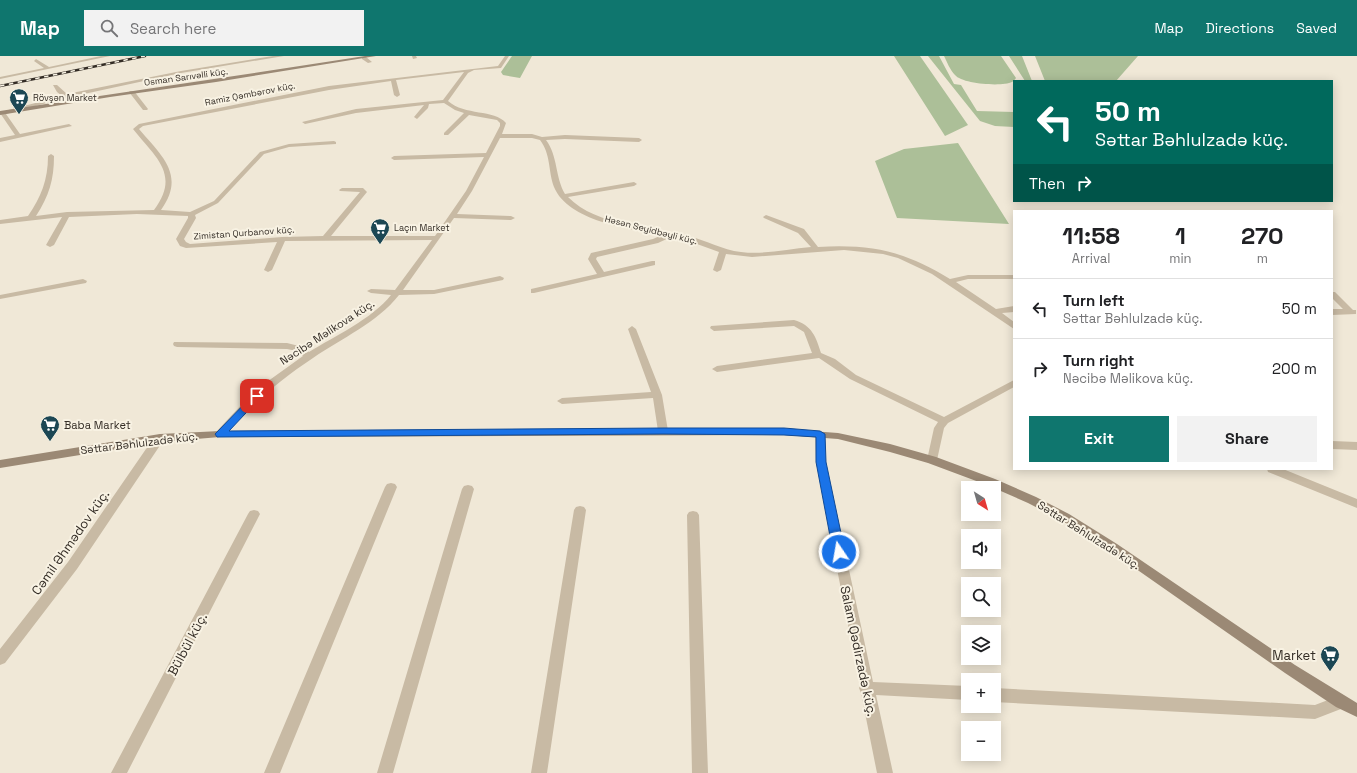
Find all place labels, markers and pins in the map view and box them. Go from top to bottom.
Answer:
supermarket icon: Rövşən Market [8,87,30,115]
place label: Rövşən Market [33,92,97,104]
supermarket icon: Laçın Market [369,217,391,245]
place label: Laçın Market [394,222,450,234]
pin [240,379,274,413]
supermarket icon: Baba Market [39,414,61,442]
place label: Baba Market [64,418,131,432]
supermarket icon: Market [1319,644,1341,672]
place label: Market [1272,647,1316,664]

